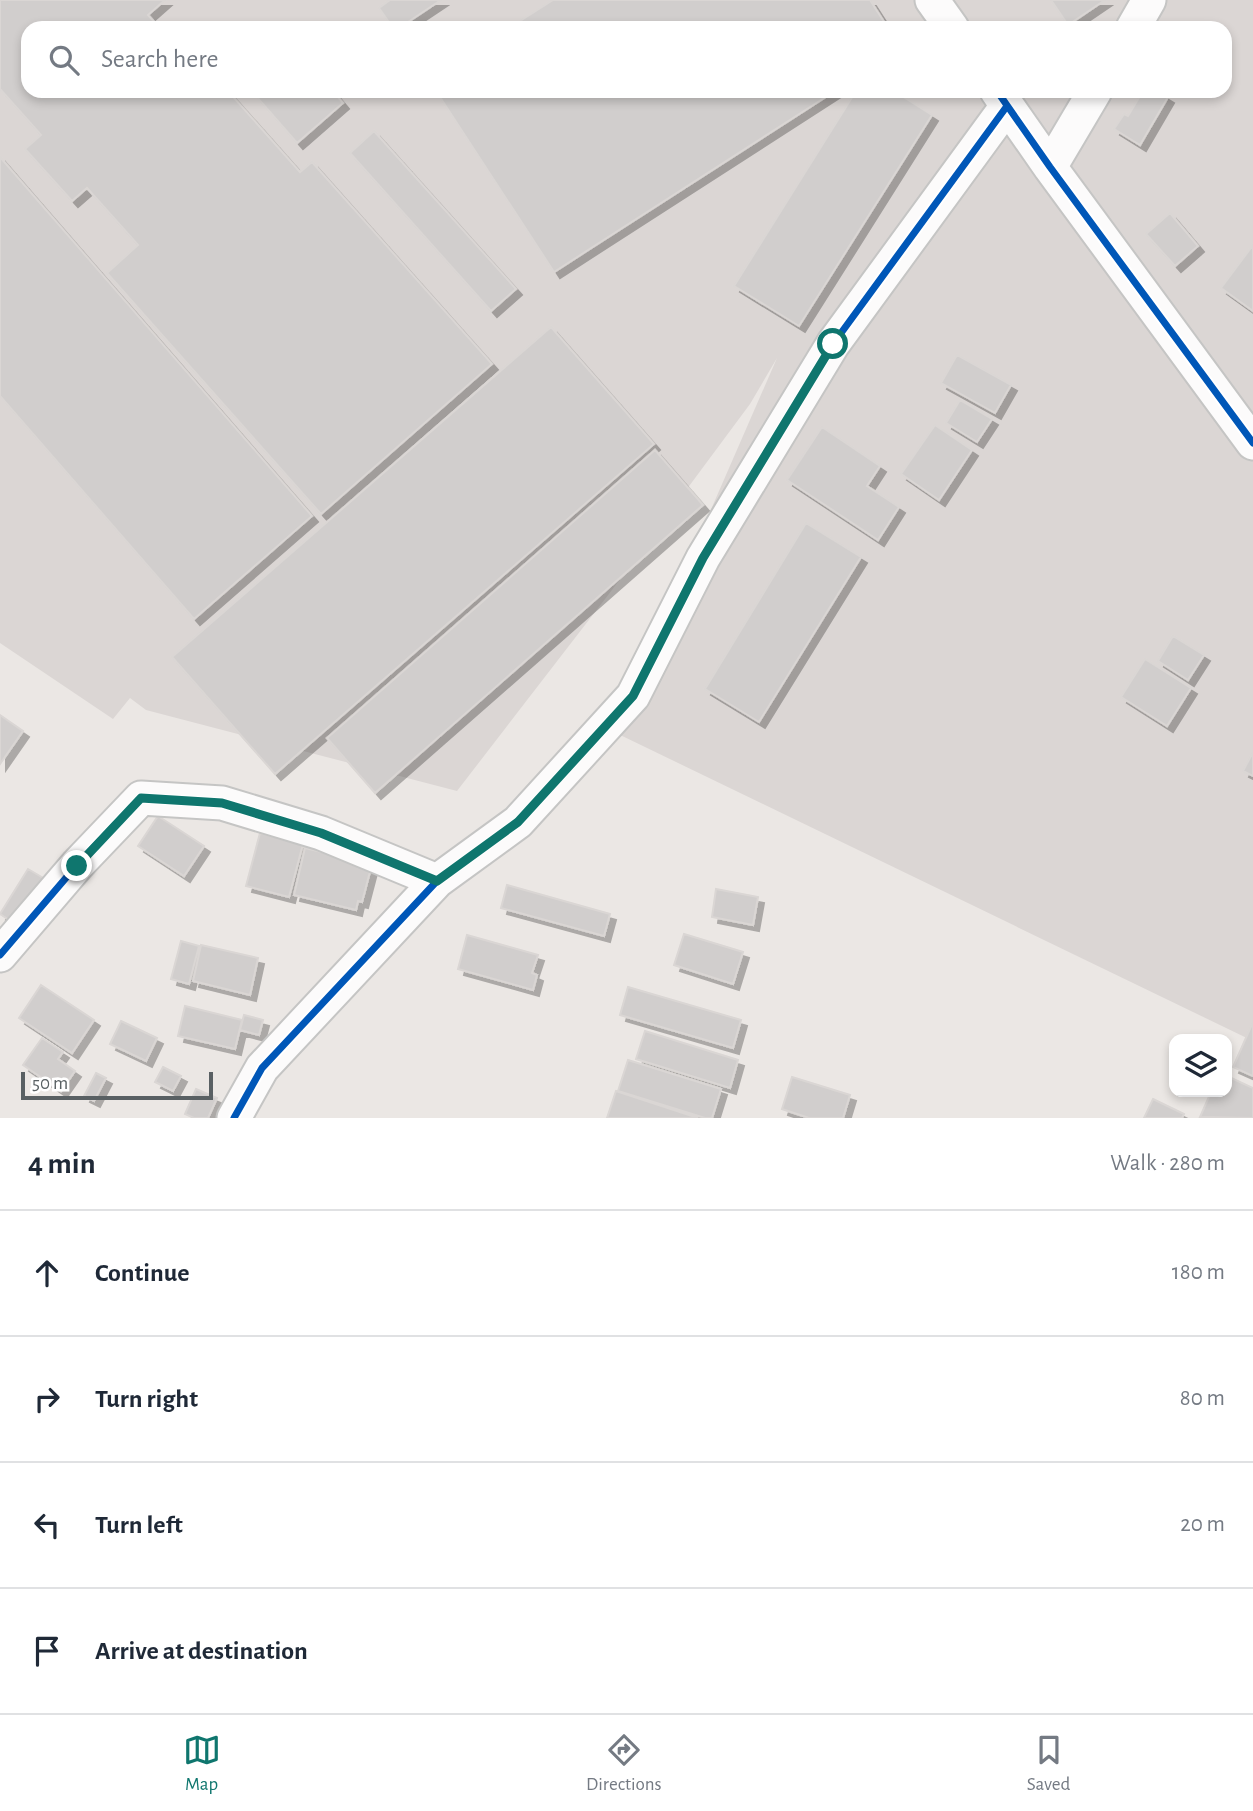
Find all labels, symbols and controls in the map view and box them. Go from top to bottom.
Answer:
search box [21,21,1232,98]
icon: search [45,41,83,79]
text: Search here [101,46,219,72]
route start [817,328,848,359]
route end [61,850,92,881]
map controls [1169,1034,1232,1097]
button: layers [1169,1034,1232,1097]
scale bar [21,1069,214,1101]
text: 50 m [32,1074,68,1093]
text: 4 min [28,1149,96,1179]
text: Walk · 280 m [1110,1152,1225,1175]
icon: ahead [28,1254,66,1292]
text: Continue [95,1260,190,1286]
text: 180 m [1172,1261,1225,1284]
icon: right [28,1380,66,1418]
text: Turn right [95,1386,198,1412]
text: 80 m [1180,1387,1225,1410]
icon: left [28,1506,66,1544]
text: Turn left [95,1512,183,1538]
text: 20 m [1180,1513,1225,1536]
icon: arrive [28,1632,66,1670]
text: Arrive at destination [95,1638,308,1664]
tab: Map [183,1731,221,1796]
tab: Directions [586,1731,662,1796]
tab: Saved [1027,1731,1070,1796]

